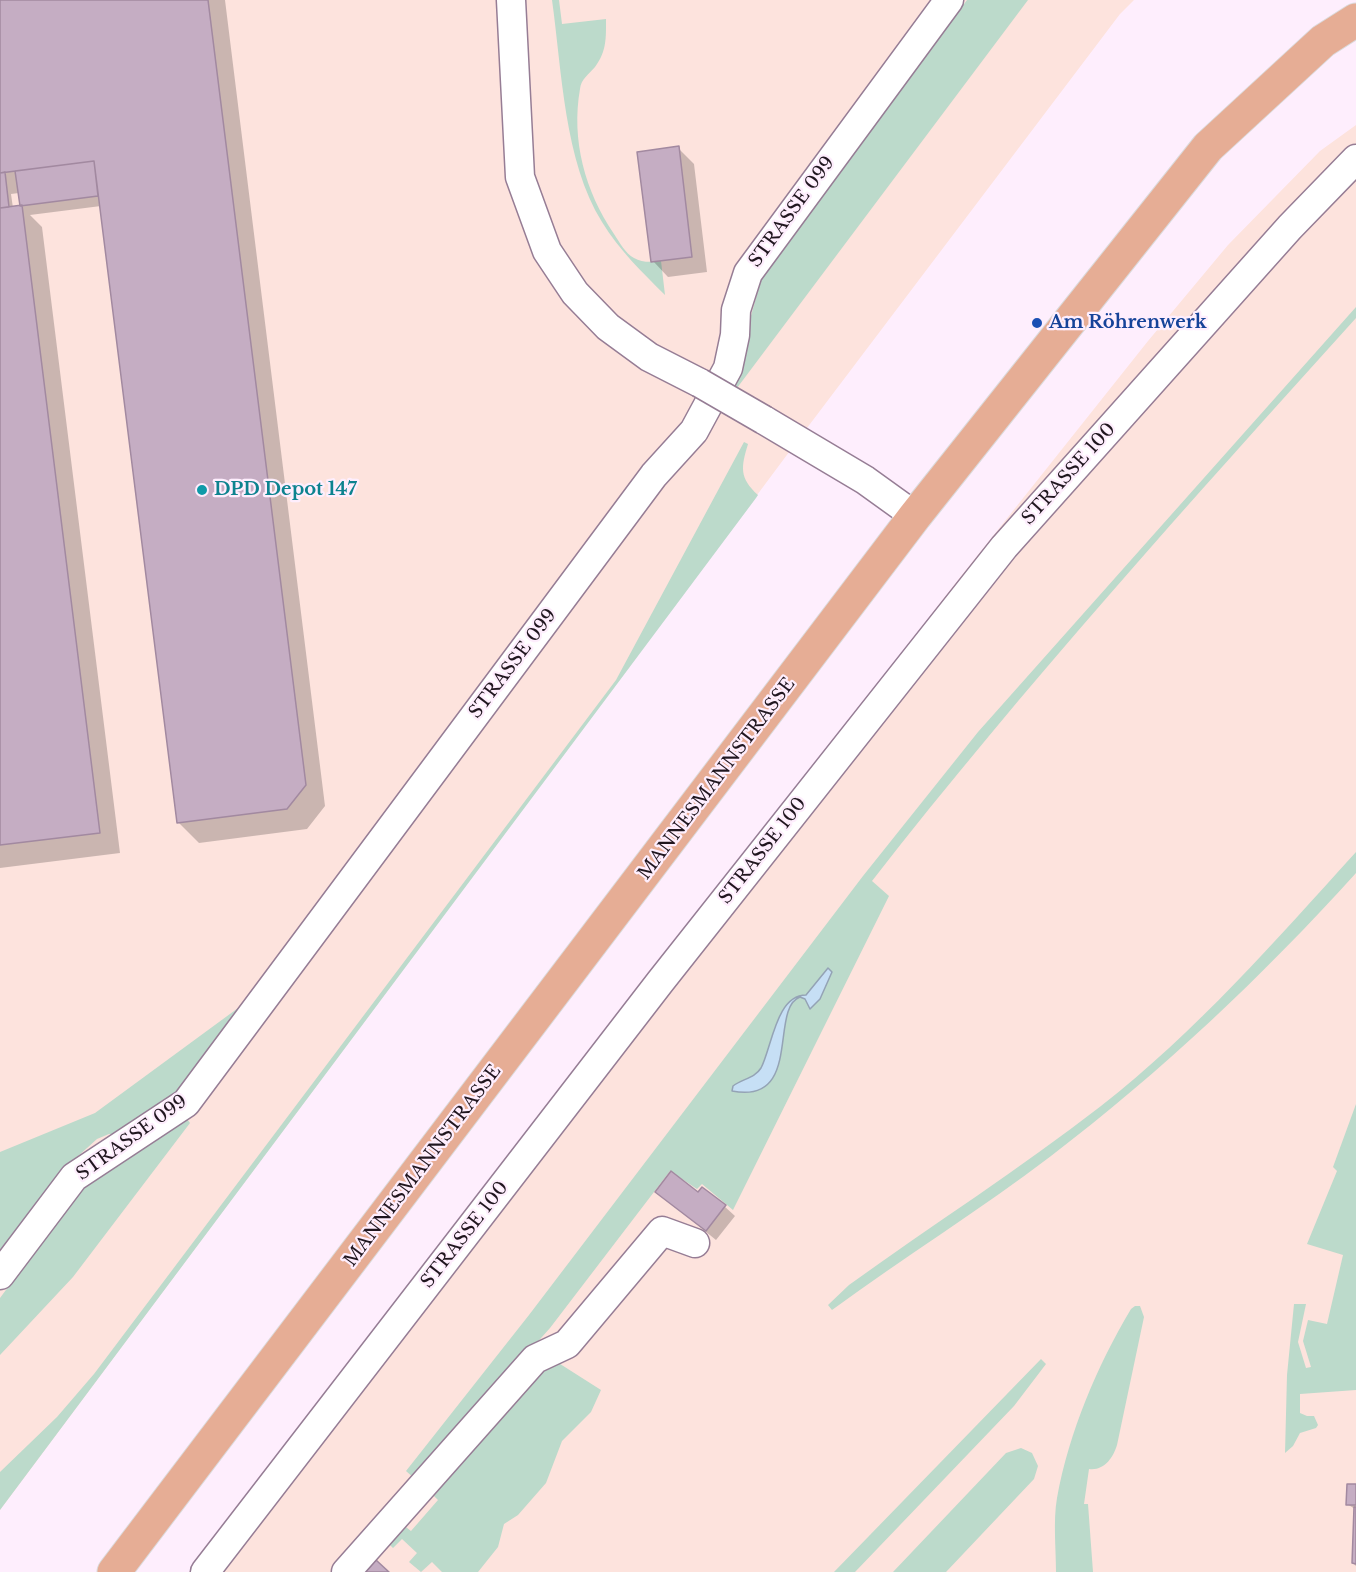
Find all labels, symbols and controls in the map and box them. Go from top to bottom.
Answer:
street label: STRASSE 099 [745,152,839,272]
place label: Am Röhrenwerk [1049,312,1207,334]
marker: Am Röhrenwerk [1030,316,1044,330]
street label: STRASSE 100 [1018,419,1120,529]
place label: DPD Depot 147 [214,479,357,501]
marker: DPD Depot 147 [195,483,209,497]
street label: STRASSE 099 [465,605,561,723]
street label: MANNESMANNSTRASSE [634,674,800,884]
street label: STRASSE 100 [715,793,811,909]
street label: MANNESMANNSTRASSE [340,1061,506,1271]
street label: STRASSE 099 [72,1091,192,1185]
street label: STRASSE 100 [417,1177,513,1293]

